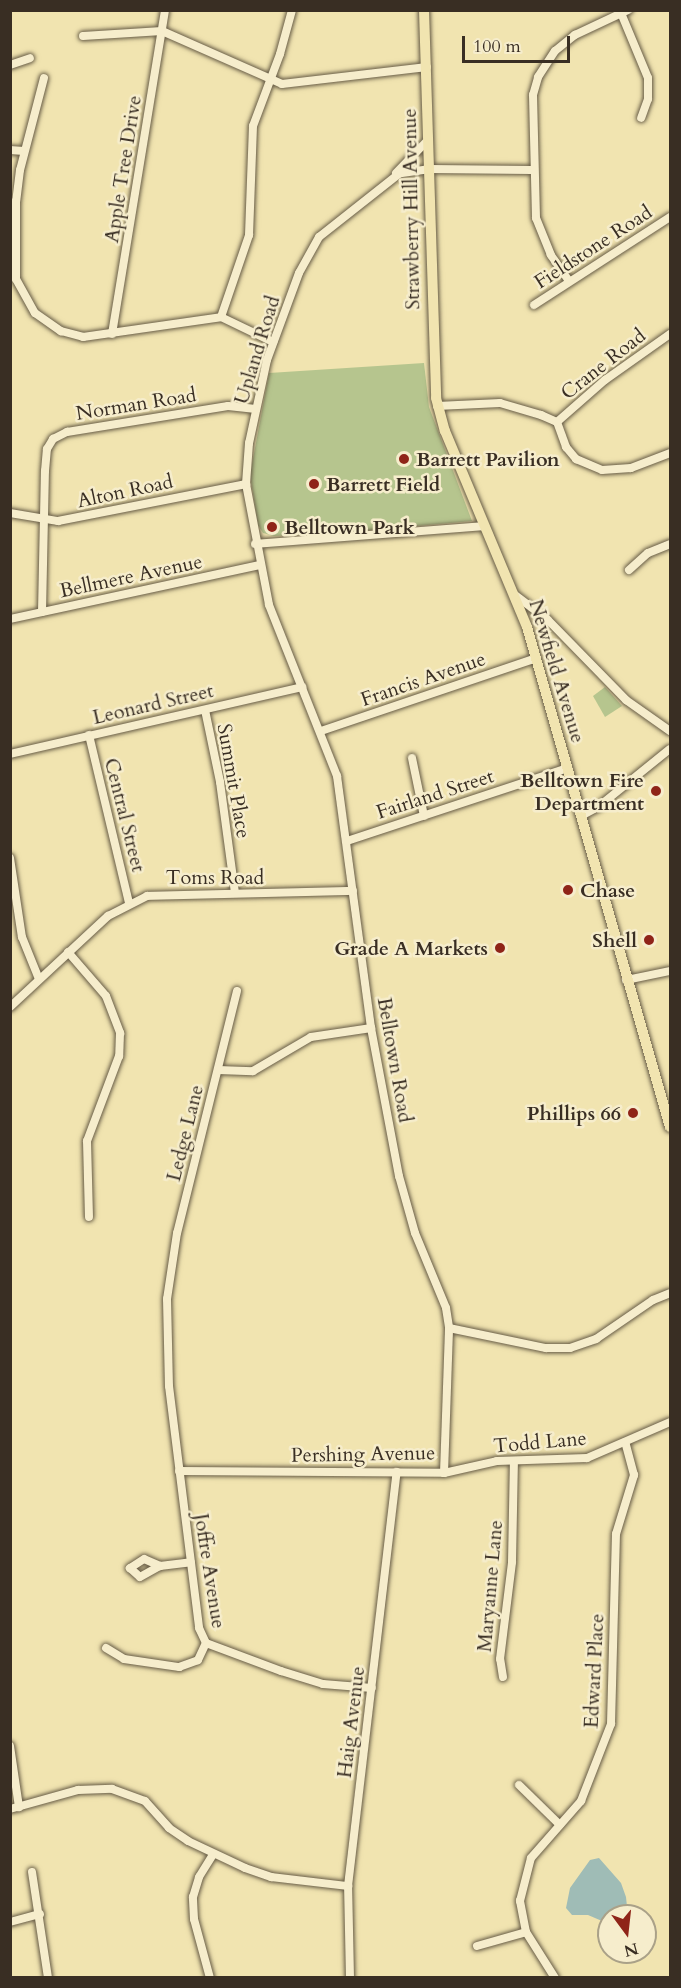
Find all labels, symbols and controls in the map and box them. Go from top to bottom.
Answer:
scale bar [465,24,573,62]
text: 100 m [473,34,521,59]
street label: Apple Tree Drive [99,94,147,244]
street label: Strawberry Hill Avenue [397,108,425,310]
street label: Fieldstone Road [530,200,656,294]
street label: Upland Road [229,293,285,407]
street label: Crane Road [556,323,650,405]
street label: Norman Road [74,383,198,425]
place label: Barrett Pavilion [416,447,560,471]
marker: Barrett Pavilion [397,452,411,466]
street label: Alton Road [75,469,175,513]
place label: Barrett Field [326,472,440,496]
marker: Barrett Field [307,477,321,491]
place label: Belltown Park [284,515,415,539]
marker: Belltown Park [265,520,279,534]
street label: Bellmere Avenue [57,549,205,603]
street label: Newfield Avenue [524,596,590,746]
street label: Francis Avenue [357,646,489,712]
street label: Leonard Street [90,678,216,730]
street label: Summit Place [212,722,256,840]
street label: Central Street [99,756,151,874]
street label: Fairland Street [373,764,497,824]
place label: Belltown Fire Department [520,768,644,815]
marker: Belltown Fire Department [649,784,663,798]
street label: Toms Road [166,865,264,889]
place label: Chase [580,878,635,902]
marker: Chase [561,883,575,897]
place label: Shell [592,928,637,952]
marker: Shell [642,933,656,947]
place label: Grade A Markets [334,936,488,960]
marker: Grade A Markets [493,941,507,955]
street label: Belltown Road [372,996,418,1124]
street label: Ledge Lane [161,1082,209,1184]
place label: Phillips 66 [527,1101,621,1125]
marker: Phillips 66 [626,1106,640,1120]
street label: Todd Lane [492,1426,588,1458]
street label: Pershing Avenue [291,1441,435,1467]
street label: Joffre Avenue [189,1512,231,1630]
street label: Maryanne Lane [472,1519,508,1653]
street label: Edward Place [579,1613,609,1729]
street label: Haig Avenue [332,1665,370,1779]
north arrow [597,1904,657,1964]
text: N [622,1937,641,1962]

